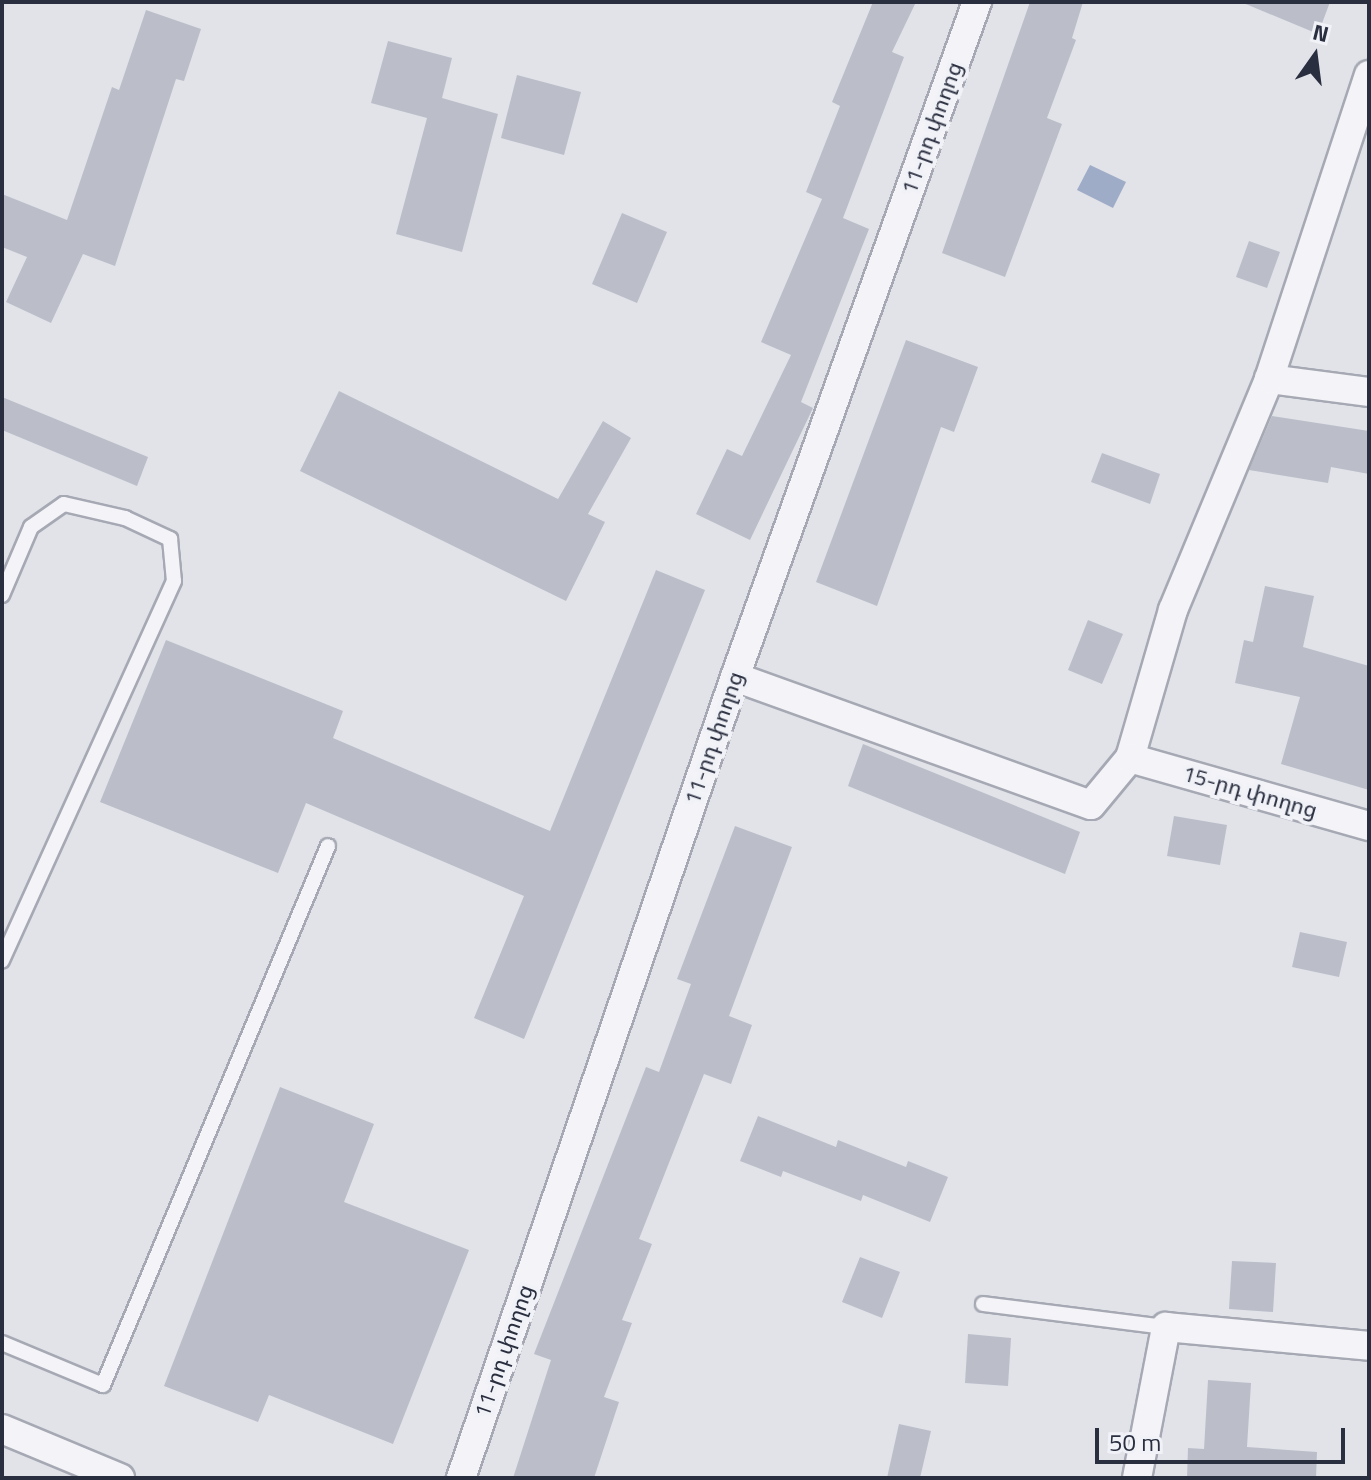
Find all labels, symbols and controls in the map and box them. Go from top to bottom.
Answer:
text: N [1309,14,1332,51]
north arrow [1275,16,1355,96]
street label: 11-րդ փողոց [896,58,968,198]
street label: 11-րդ փողոց [679,668,749,808]
street label: 15-րդ փողոց [1180,760,1320,824]
street label: 11-րդ փողոց [469,1281,539,1421]
scale bar [1099,1412,1349,1462]
text: 50 m [1109,1424,1161,1460]

